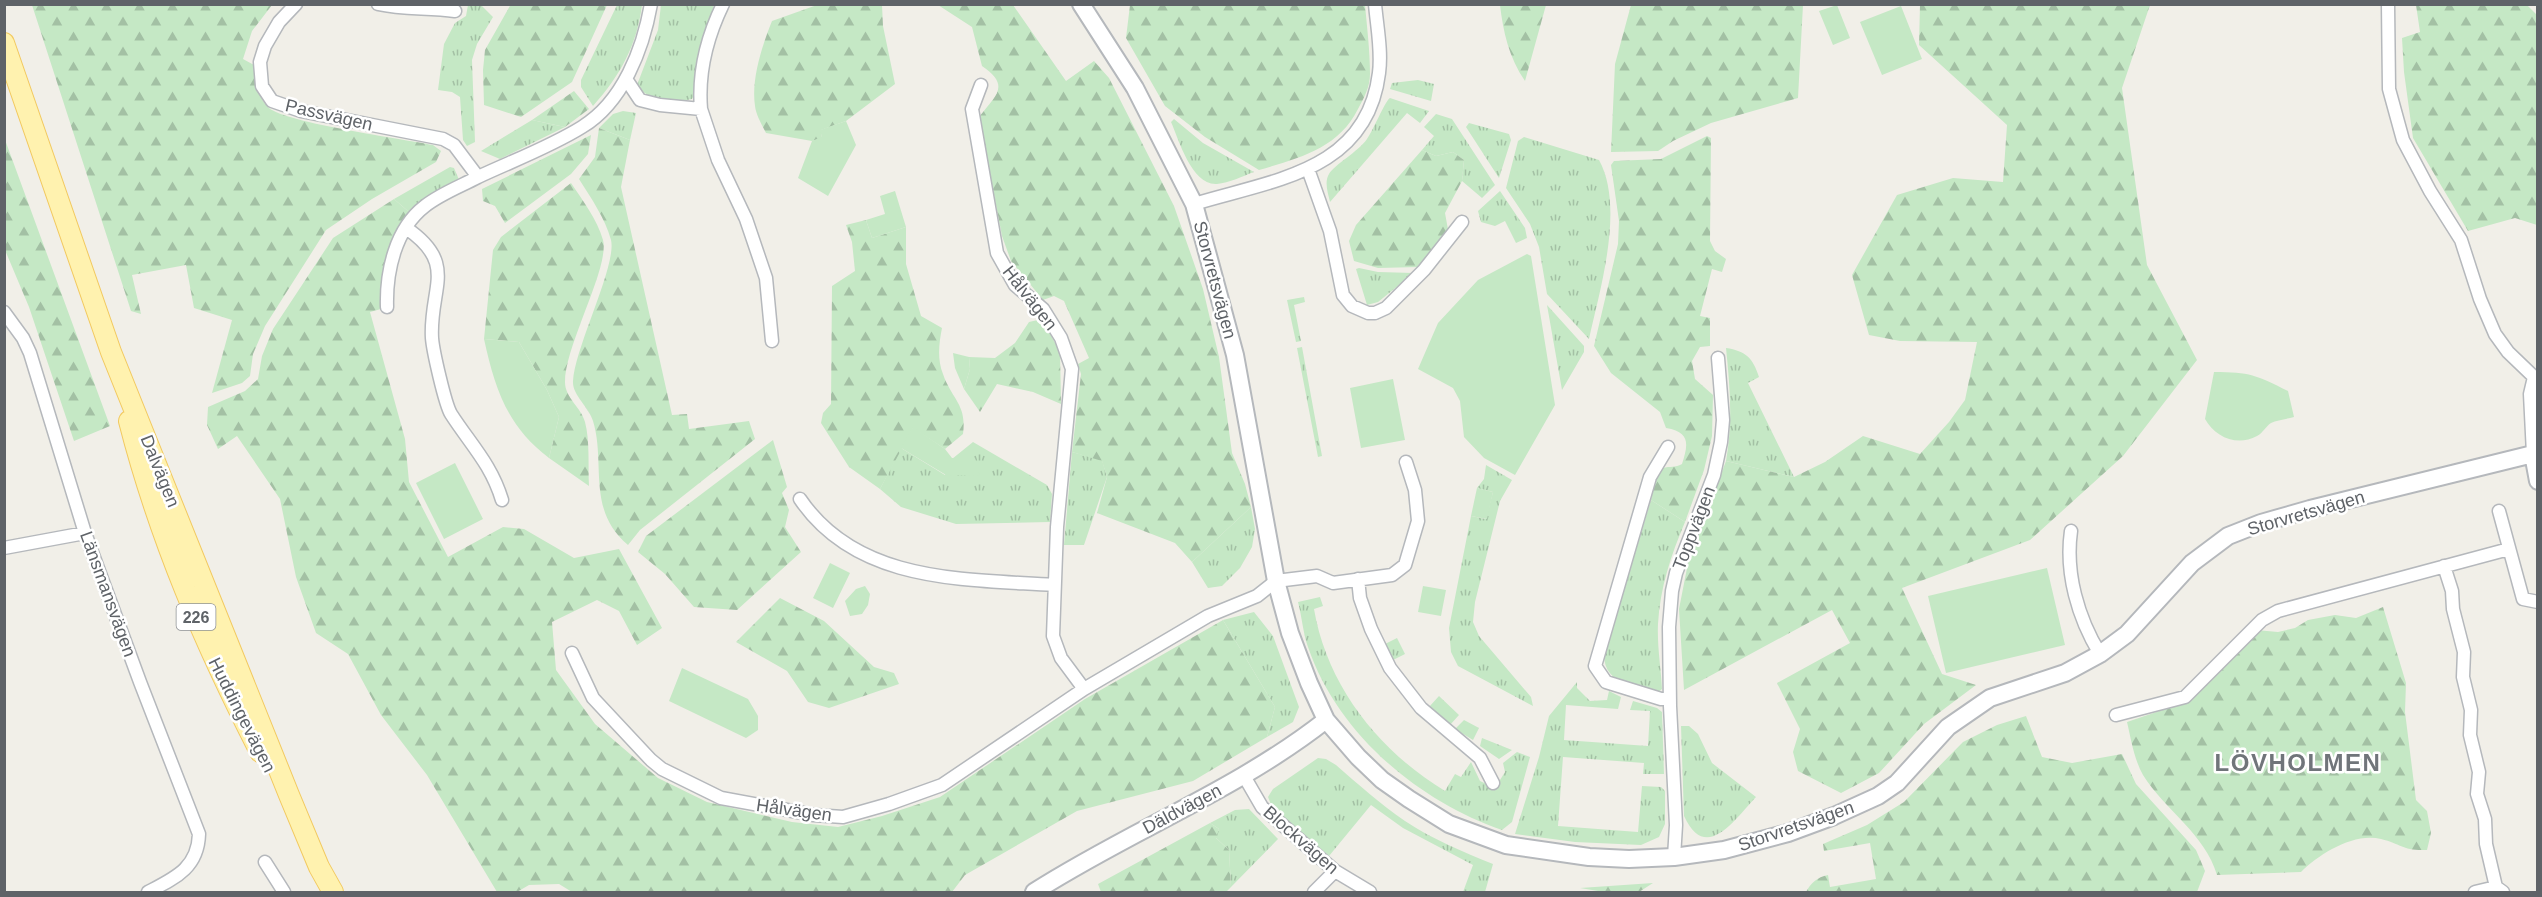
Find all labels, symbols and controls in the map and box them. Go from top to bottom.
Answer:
street label: Passvägen [283,95,375,135]
street label: Storvretsvägen [1190,219,1240,341]
street label: Hålvägen [999,262,1061,334]
street label: Dalvägen [136,432,184,510]
street label: Toppvägen [1669,483,1719,573]
street label: Storvretsvägen [2245,487,2367,539]
street label: Länsmansvägen [76,529,140,659]
road number: 226 [176,604,216,630]
street label: Huddingevägen [204,654,280,776]
district label: LÖVHOLMEN [2215,749,2381,776]
street label: Däldvägen [1139,780,1225,838]
street label: Hålvägen [755,795,833,825]
street label: Storvretsvägen [1736,797,1856,855]
street label: Blockvägen [1259,802,1343,878]

